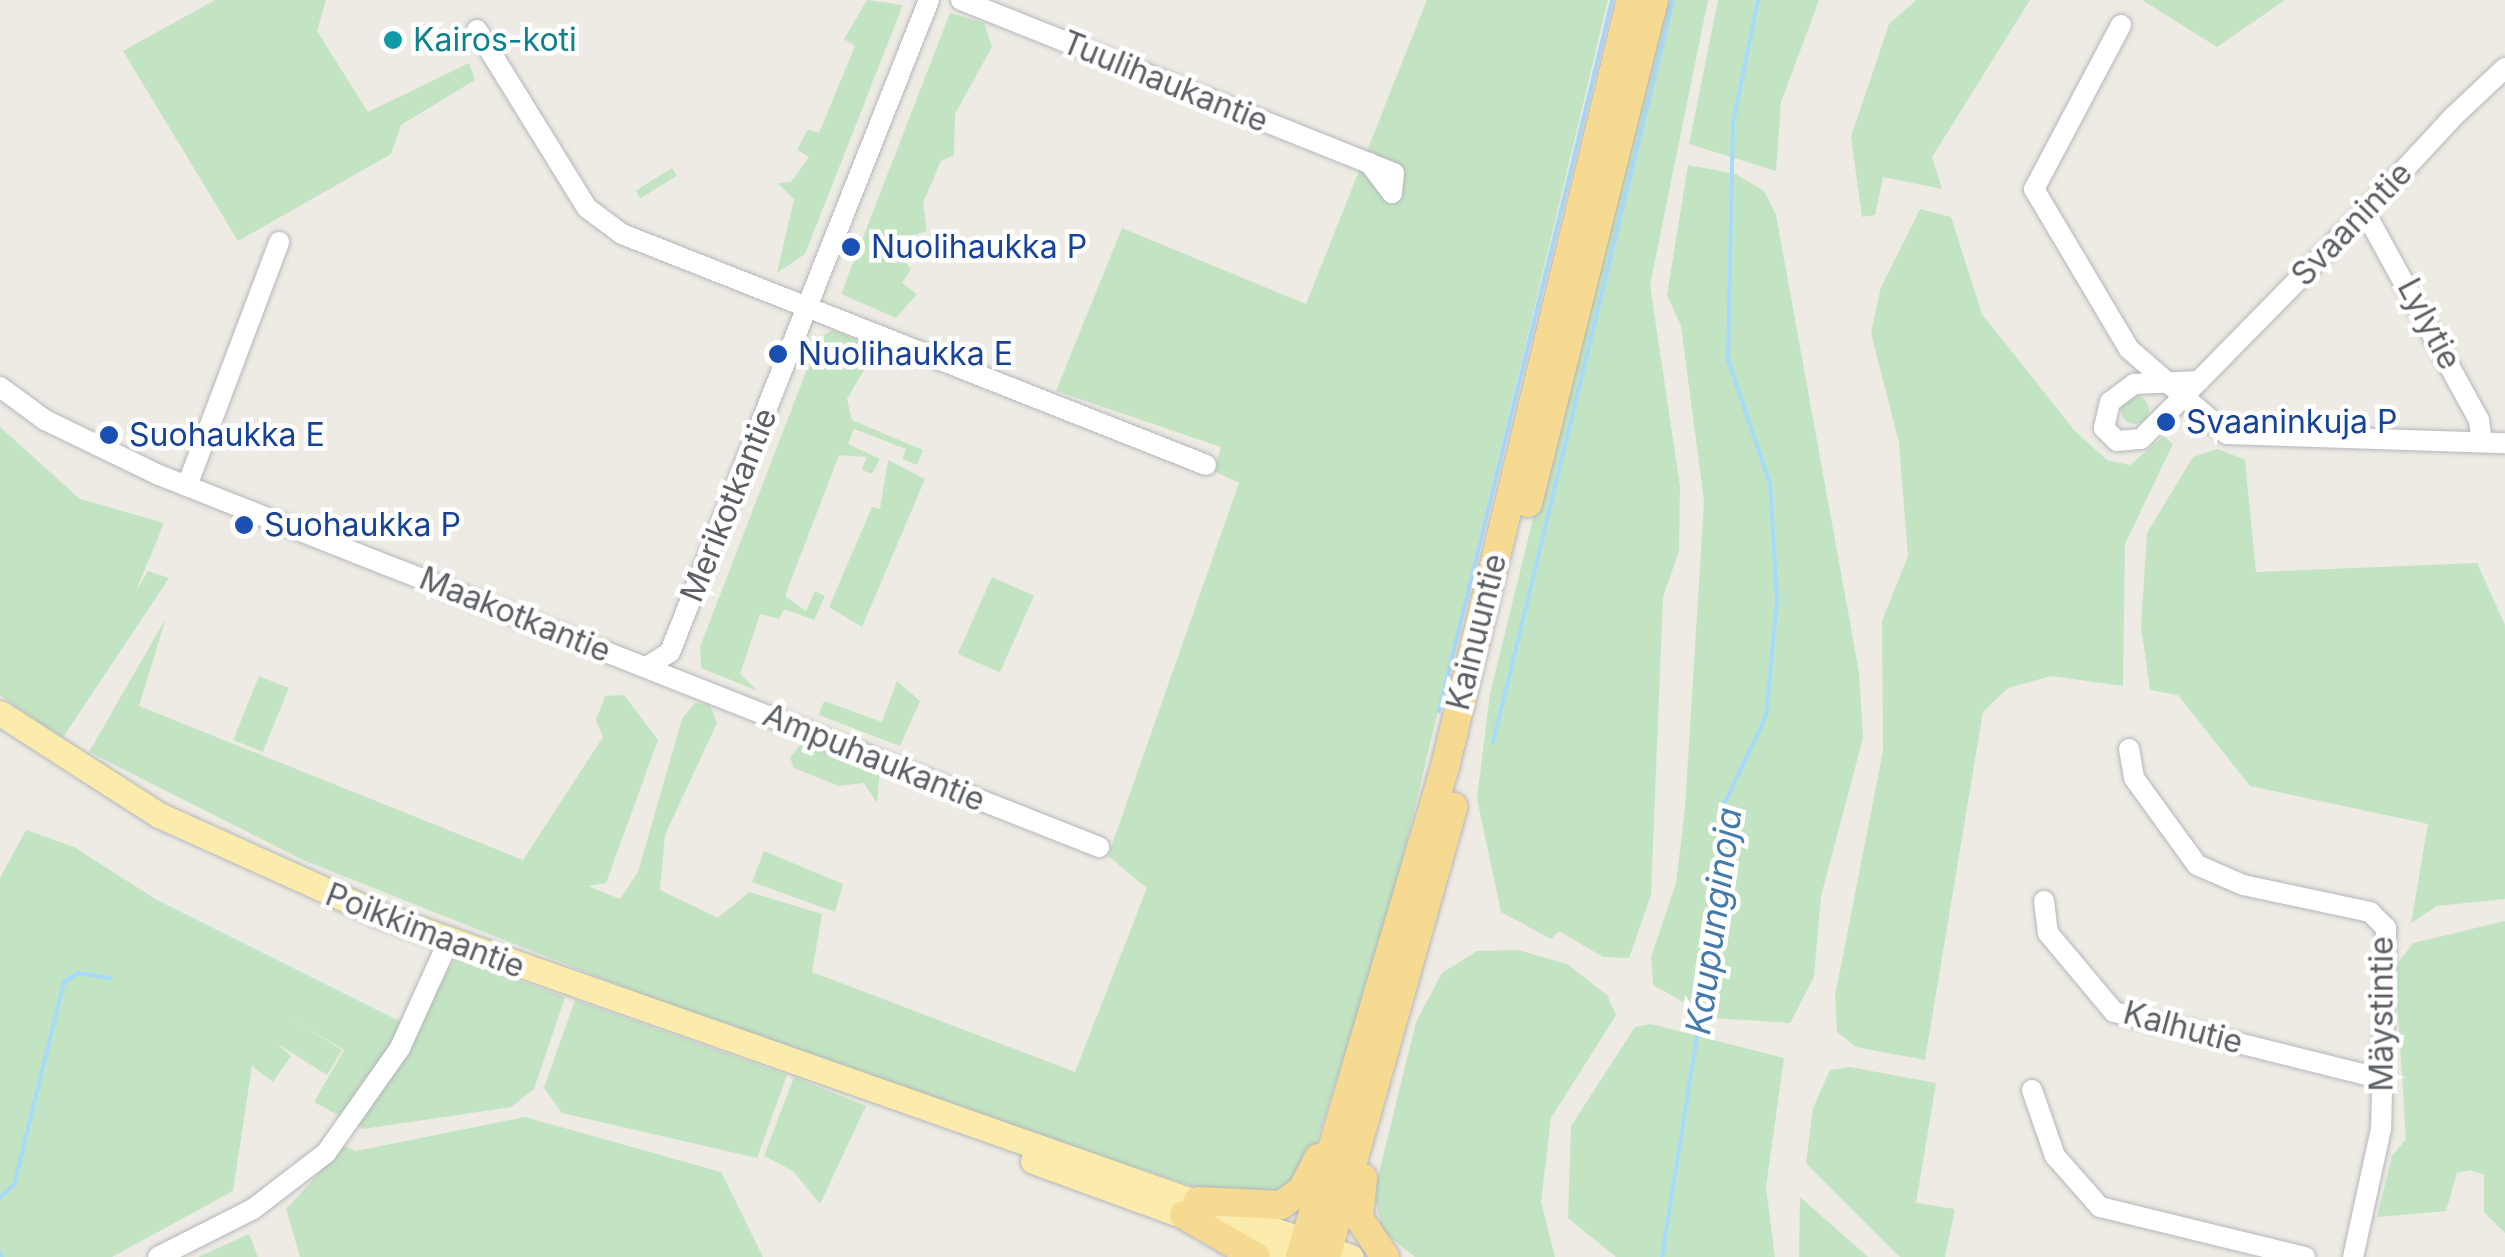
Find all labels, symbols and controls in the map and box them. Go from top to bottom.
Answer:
place label: Kairos-koti [413,21,577,59]
street label: Tuulihaukantie [1056,23,1274,141]
marker: Kairos-koti [382,29,404,51]
street label: Svaanintie [2284,154,2420,294]
place label: Nuolihaukka P [871,228,1087,266]
marker: Nuolihaukka P [840,236,862,258]
street label: Lylytie [2389,272,2469,376]
place label: Nuolihaukka E [798,335,1013,373]
marker: Nuolihaukka E [767,343,789,365]
street label: Merikotkantie [673,402,785,608]
place label: Svaaninkuja P [2186,403,2398,441]
marker: Svaaninkuja P [2155,411,2177,433]
place label: Suohaukka E [129,416,325,454]
marker: Suohaukka E [98,424,120,446]
place label: Suohaukka P [264,506,461,544]
marker: Suohaukka P [233,514,255,536]
street label: Kainuuntie [1439,550,1515,714]
street label: Maakotkantie [414,559,616,671]
street label: Ampuhaukantie [758,696,990,820]
water label: Kaupunginoja [1676,805,1750,1037]
street label: Poikkimaantie [320,875,530,987]
street label: Mäystintie [2363,936,2401,1092]
street label: Kalhutie [2119,994,2247,1062]

